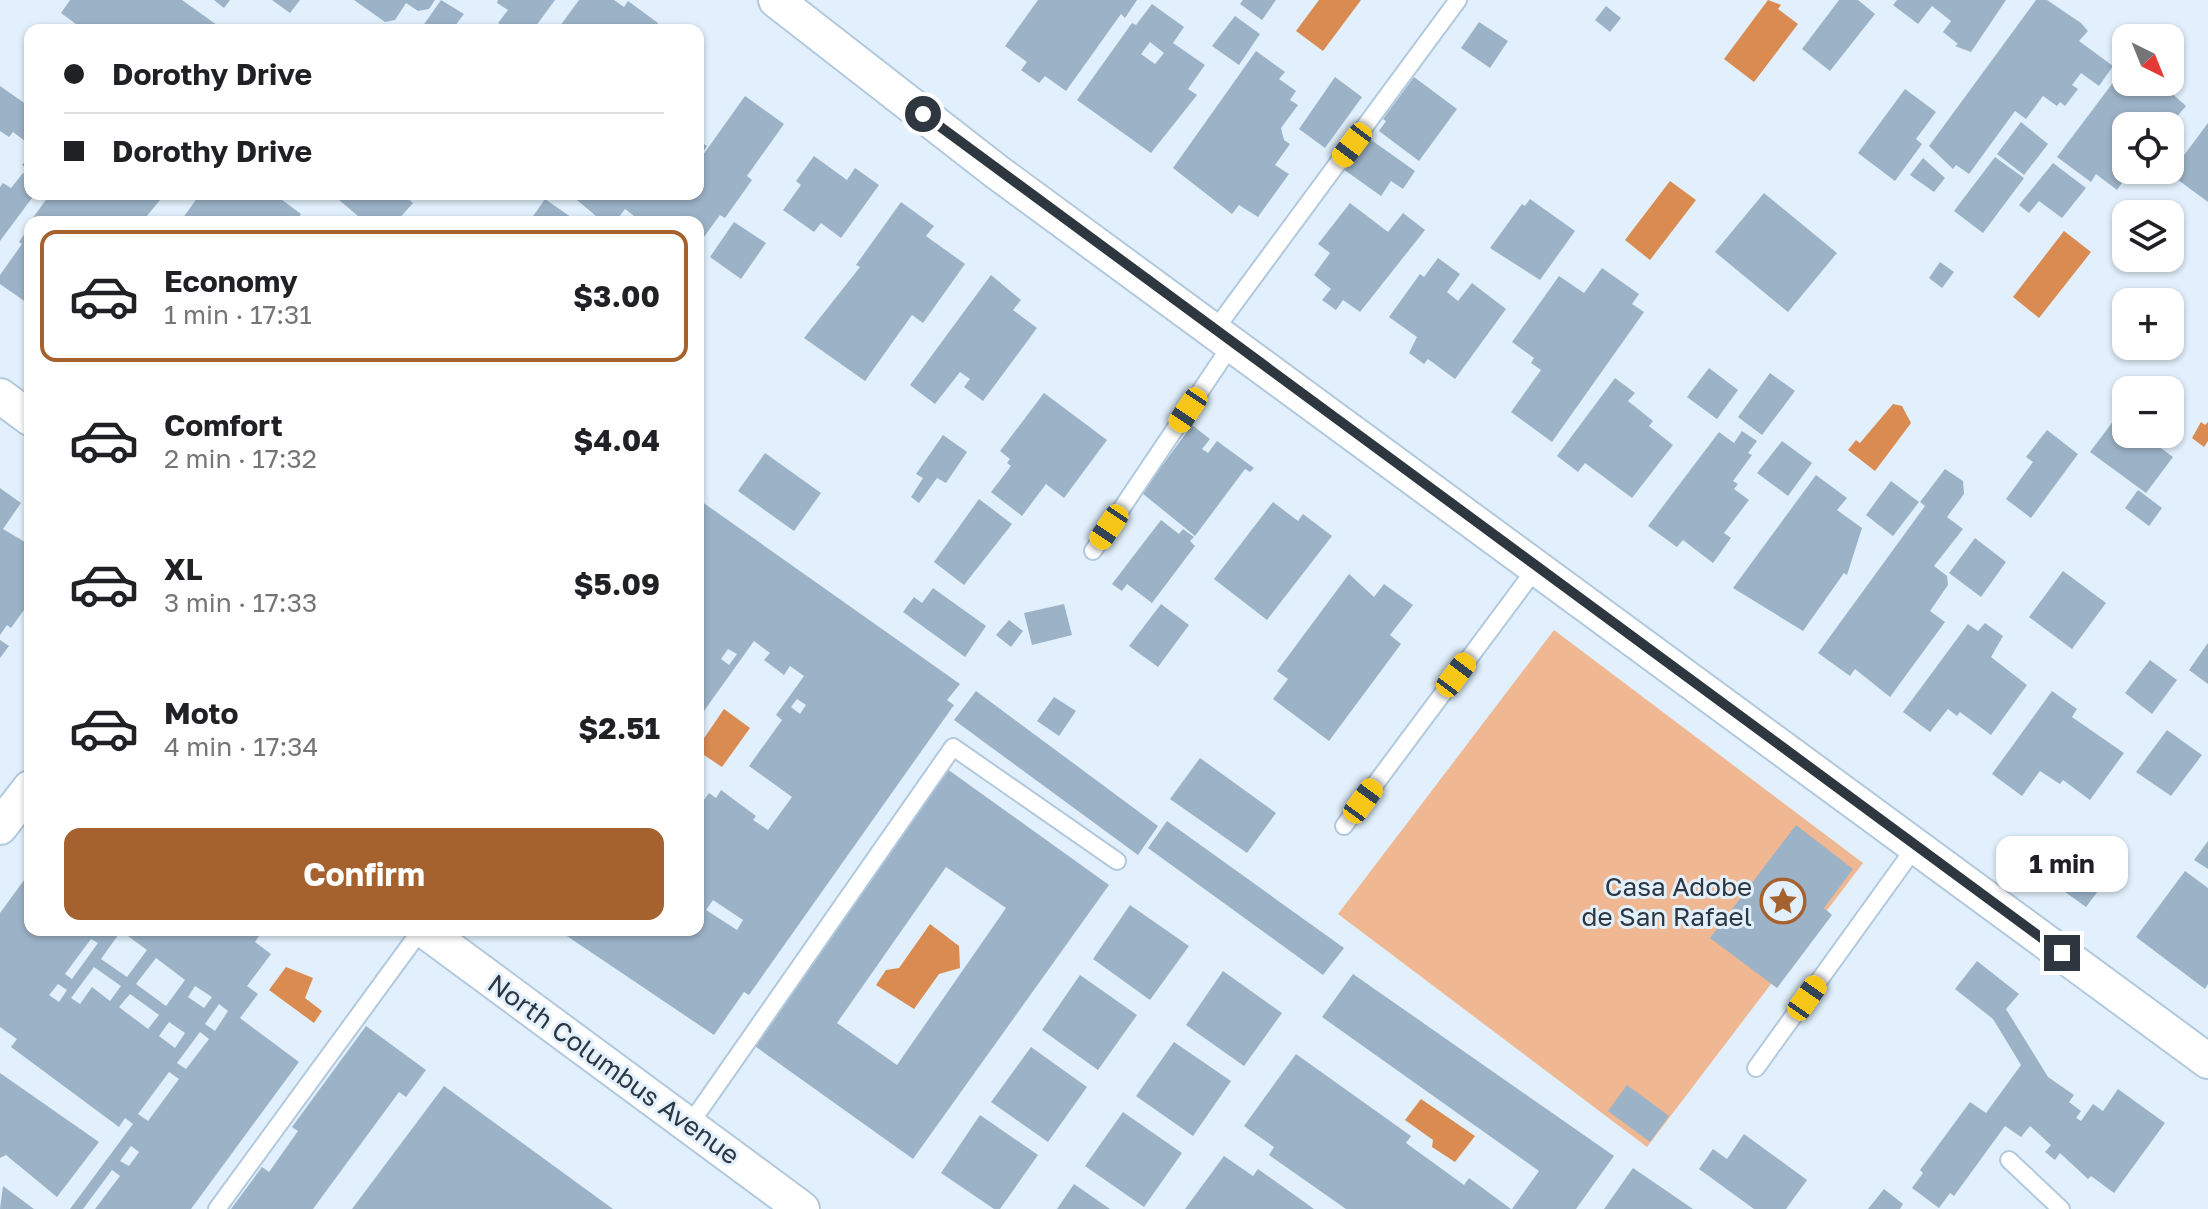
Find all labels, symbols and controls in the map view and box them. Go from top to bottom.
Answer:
north arrow [2112,24,2184,96]
map controls [2112,24,2184,448]
text: Dorothy Drive [112,56,312,92]
route start [905,96,941,132]
button: locate [2112,112,2184,184]
car [1328,119,1376,171]
text: Dorothy Drive [112,133,312,169]
button: layers [2112,200,2184,272]
icon: car [68,260,140,332]
text: Economy [164,263,298,299]
text: $3.00 [573,278,660,314]
button: + [2112,288,2184,360]
text: 1 min · 17:31 [164,299,312,330]
button: − [2112,376,2184,448]
car [1165,383,1211,437]
icon: car [68,404,140,476]
text: Comfort [164,407,283,443]
text: $4.04 [573,422,660,458]
text: 2 min · 17:32 [164,443,317,474]
car [1086,500,1132,554]
icon: car [68,548,140,620]
text: XL [164,551,203,587]
text: $5.09 [573,566,660,602]
text: 3 min · 17:33 [164,587,317,618]
car [1432,649,1480,701]
icon: car [68,692,140,764]
text: Moto [164,695,239,731]
text: $2.51 [578,710,660,746]
text: 4 min · 17:34 [164,731,318,762]
car [1339,775,1387,827]
button: Confirm [64,828,664,920]
callout: 1 min [1996,837,2128,893]
text: 1 min [2029,848,2095,879]
place label: Casa Adobe de San Rafael [1581,871,1752,932]
place icon: Casa Adobe de San Rafael [1759,877,1807,925]
route end [2044,935,2080,971]
street label: North Columbus Avenue [482,967,746,1171]
car [1783,971,1831,1025]

